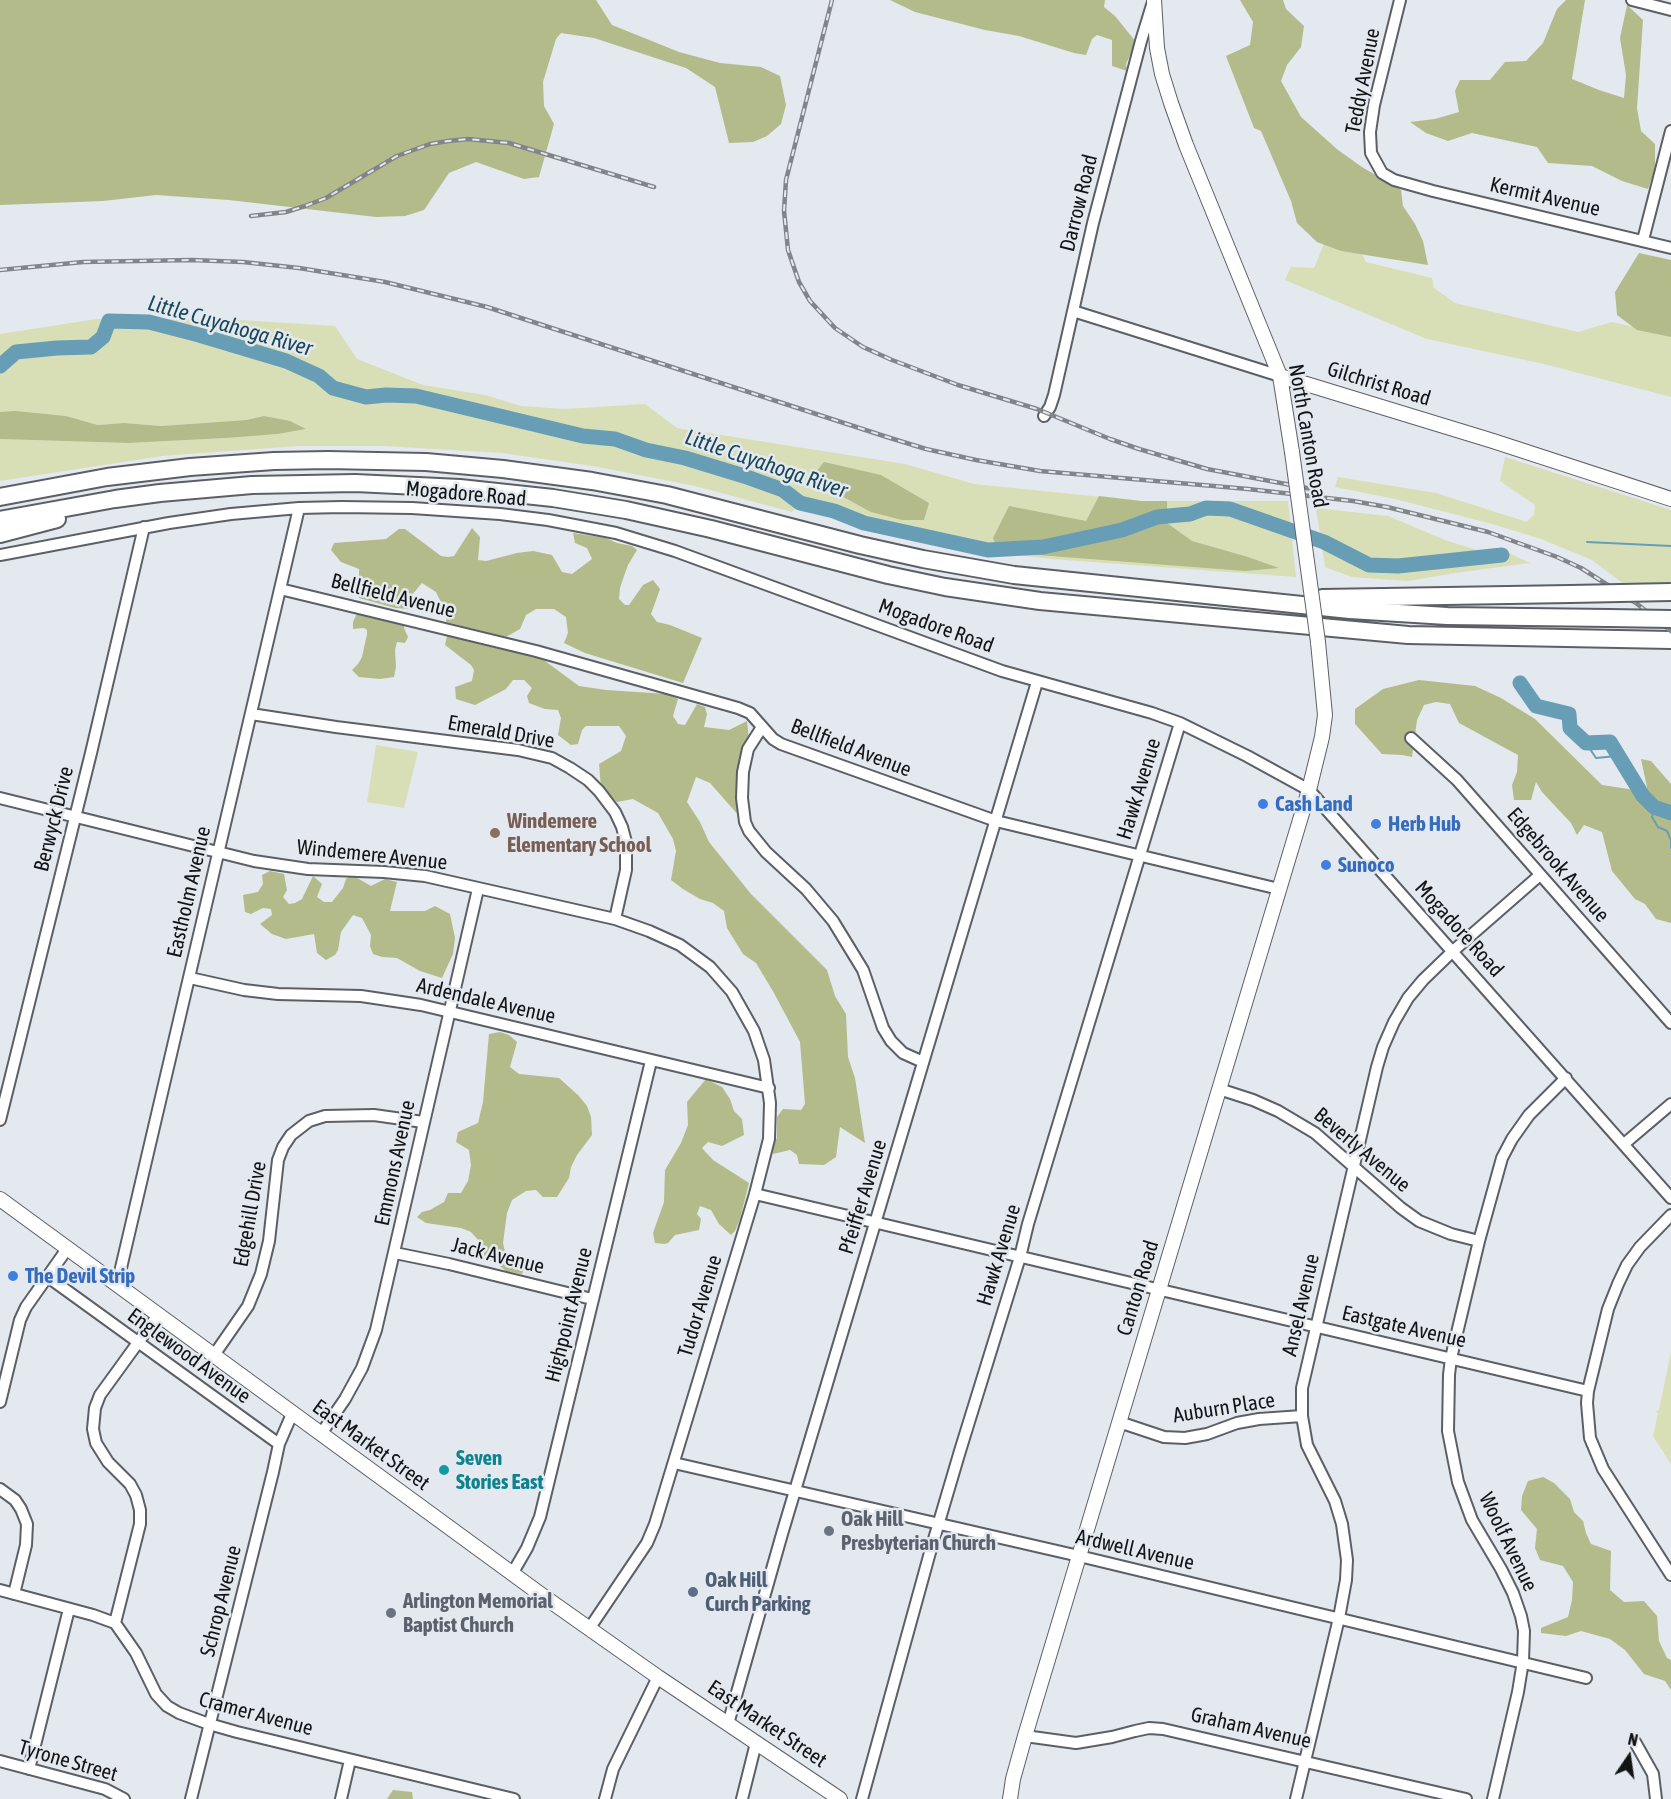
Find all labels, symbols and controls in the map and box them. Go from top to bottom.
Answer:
street label: Teddy Avenue [1340,26,1386,136]
street label: Darrow Road [1055,152,1103,254]
street label: Kermit Avenue [1487,172,1603,222]
water label: Little Cuyahoga River [145,290,315,362]
street label: Gilchrist Road [1324,356,1434,412]
street label: North Canton Road [1283,362,1333,510]
water label: Little Cuyahoga River [681,424,851,504]
street label: Mogadore Road [405,476,527,512]
street label: Bellfield Avenue [328,568,458,624]
street label: Mogadore Road [875,593,997,659]
street label: Emerald Drive [446,710,556,754]
street label: Bellfield Avenue [787,713,915,783]
street label: Hawk Avenue [1112,735,1166,843]
street label: Berwyck Drive [29,764,79,874]
place label: Cash Land [1275,791,1353,817]
marker: Cash Land [1256,797,1270,811]
street label: Edgebrook Avenue [1502,803,1614,927]
place label: Windemere Elementary School [507,808,651,858]
place label: Herb Hub [1388,811,1461,837]
marker: Herb Hub [1369,817,1383,831]
street label: Eastholm Avenue [162,824,216,960]
marker: Windemere Elementary School [488,826,502,840]
street label: Windemere Avenue [296,835,448,875]
place label: Sunoco [1338,852,1395,878]
marker: Sunoco [1319,858,1333,872]
street label: Mogadore Road [1409,876,1509,982]
street label: Ardendale Avenue [414,973,558,1029]
street label: Emmons Avenue [369,1098,421,1228]
street label: Beverly Avenue [1309,1102,1415,1198]
street label: Pfeiffer Avenue [834,1137,892,1257]
street label: Edgehill Drive [228,1159,272,1269]
street label: Hawk Avenue [972,1201,1026,1309]
street label: Jack Avenue [449,1232,547,1280]
street label: Canton Road [1112,1237,1164,1339]
street label: Highpoint Avenue [540,1245,598,1385]
street label: Tudor Avenue [673,1252,727,1360]
street label: Ansel Avenue [1277,1252,1325,1358]
place label: The Devil Strip [25,1263,135,1289]
marker: The Devil Strip [6,1269,20,1283]
street label: Eastgate Avenue [1339,1300,1469,1354]
street label: Englewood Avenue [123,1303,255,1409]
street label: Auburn Place [1171,1388,1277,1428]
street label: East Market Street [308,1394,434,1496]
place label: Seven Stories East [456,1445,544,1495]
marker: Seven Stories East [437,1463,451,1477]
street label: Woolf Avenue [1473,1489,1543,1595]
place label: Oak Hill Presbyterian Church [841,1506,996,1556]
marker: Oak Hill Presbyterian Church [822,1524,836,1538]
street label: Ardwell Avenue [1073,1524,1197,1576]
street label: Schrop Avenue [195,1543,247,1659]
place label: Oak Hill Curch Parking [705,1567,811,1617]
marker: Oak Hill Curch Parking [686,1585,700,1599]
place label: Arlington Memorial Baptist Church [403,1588,553,1638]
marker: Arlington Memorial Baptist Church [384,1606,398,1620]
street label: East Market Street [703,1675,831,1773]
street label: Cramer Avenue [196,1687,316,1741]
street label: Graham Avenue [1188,1702,1314,1754]
north arrow [1599,1727,1659,1787]
text: N [1626,1730,1640,1749]
street label: Tyrone Street [16,1735,120,1787]

